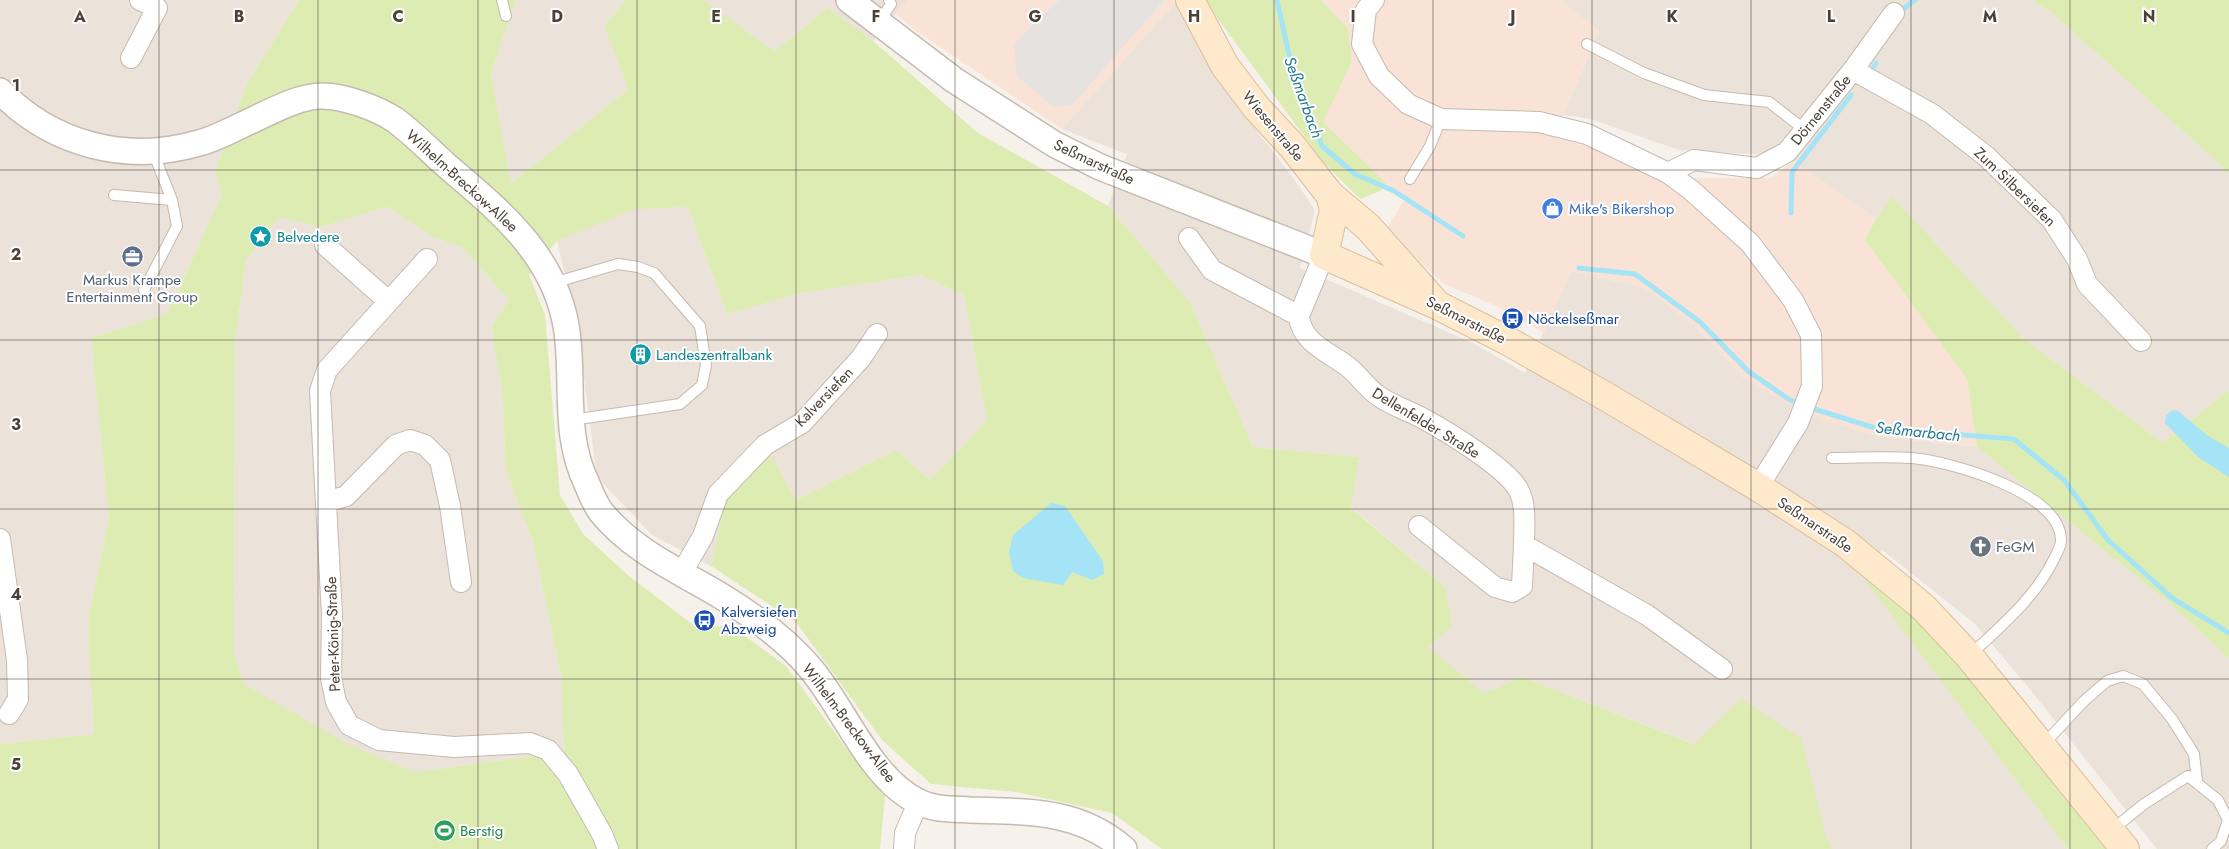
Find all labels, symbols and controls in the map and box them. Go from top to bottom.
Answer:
text: A [73,5,86,28]
text: B [234,5,244,28]
text: C [392,5,404,28]
text: D [551,5,563,28]
text: E [711,5,721,28]
text: F [872,5,880,28]
text: G [1028,5,1042,28]
text: H [1188,5,1200,28]
text: I [1350,5,1356,28]
text: J [1507,5,1516,28]
text: K [1666,5,1678,28]
text: L [1827,5,1836,28]
text: M [1983,5,1997,28]
text: N [2143,5,2155,28]
water label: Seßmarbach [1278,53,1329,141]
street label: Dörnenstraße [1786,70,1857,150]
text: 1 [12,74,20,97]
street label: Wiesenstraße [1237,86,1309,166]
street label: Wilhelm-Breckow-Allee [401,125,523,238]
street label: Seßmarstraße [1050,134,1138,190]
street label: Zum Silbersiefen [1969,142,2061,232]
shop icon: Mike's Bikershop [1541,197,1565,221]
place label: Mike's Bikershop [1569,198,1675,220]
place icon: Belvedere [249,225,273,249]
place label: Belvedere [277,226,340,248]
text: 2 [11,243,21,266]
office icon: Markus Krampe Entertainment Group [120,245,144,269]
place label: Markus Krampe Entertainment Group [66,269,198,308]
street label: Seßmarstraße [1422,291,1510,350]
bus stop icon: Nöckelseßmar [1500,307,1524,331]
place label: Nöckelseßmar [1528,308,1620,330]
building icon: Landeszentralbank [628,343,652,367]
place label: Landeszentralbank [656,344,772,366]
street label: Kalversiefen [790,362,858,432]
street label: Dellenfelder Straße [1368,382,1484,464]
text: 3 [11,413,21,436]
water label: Seßmarbach [1874,416,1961,447]
street label: Seßmarstraße [1773,492,1857,559]
church icon: FeGM [1968,535,1992,559]
place label: FeGM [1996,536,2035,558]
street label: Peter-König-Straße [320,576,346,692]
text: 4 [10,583,22,606]
place label: Kalversiefen Abzweig [721,601,797,640]
bus stop icon: Kalversiefen Abzweig [693,609,717,633]
street label: Wilhelm-Breckow-Allee [797,659,901,787]
text: 5 [11,753,21,776]
sports icon: Berstig [432,819,456,843]
place label: Berstig [460,820,503,842]

